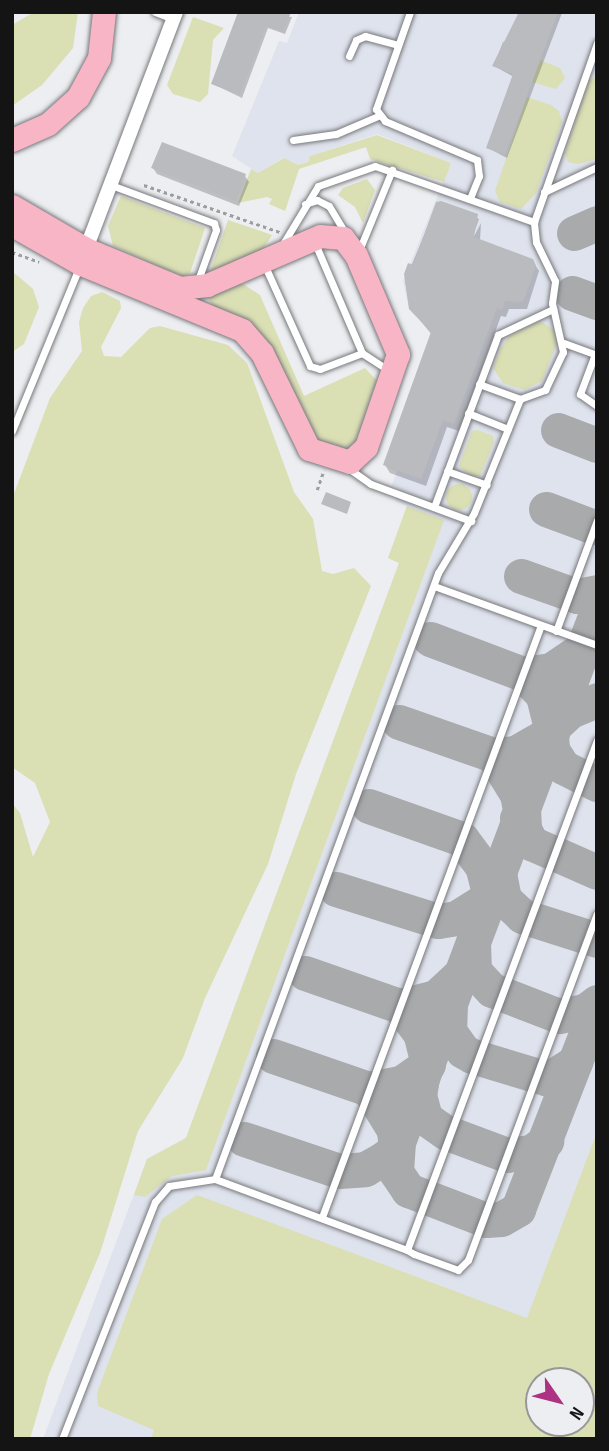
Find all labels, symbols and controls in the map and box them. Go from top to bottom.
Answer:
north arrow [525,1367,595,1437]
text: N [564,1402,588,1424]

